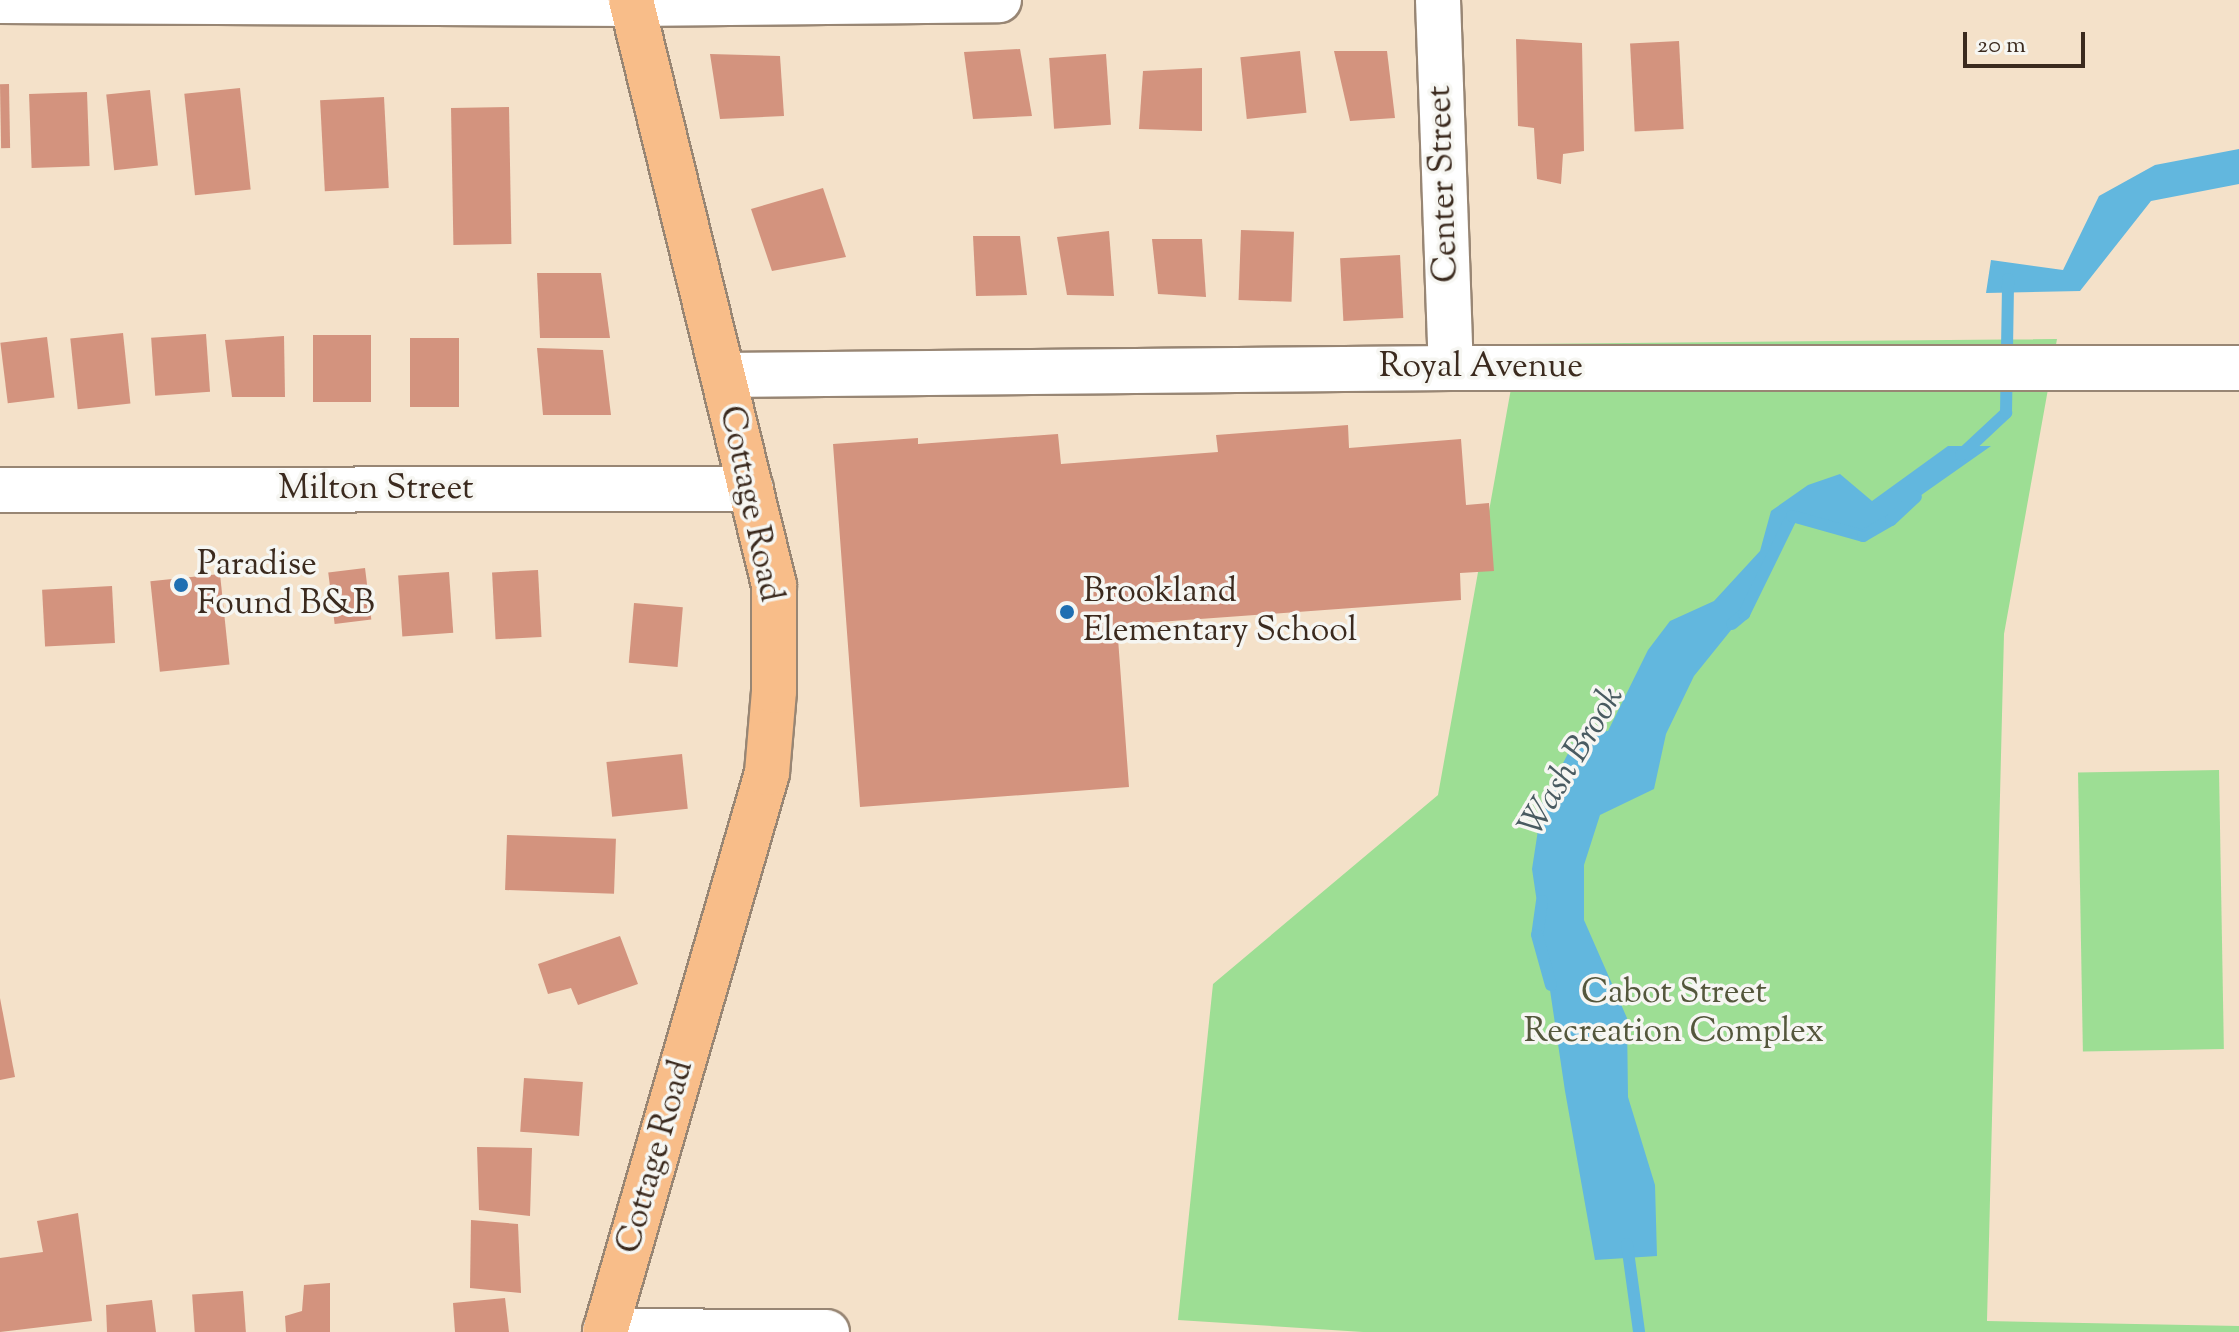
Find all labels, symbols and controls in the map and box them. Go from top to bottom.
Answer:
scale bar [1967,16,2089,66]
text: 20 m [1977,29,2026,63]
street label: Center Street [1420,85,1468,283]
street label: Royal Avenue [1379,348,1583,388]
street label: Cottage Road [709,402,791,606]
street label: Milton Street [278,470,474,510]
place label: Paradise Found B&B [197,545,375,624]
place label: Brookland Elementary School [1083,572,1357,652]
marker: Paradise Found B&B [172,576,190,594]
marker: Brookland Elementary School [1058,603,1076,621]
water label: Wash Brook [1511,679,1635,845]
park label: Cabot Street Recreation Complex [1524,973,1824,1052]
street label: Cottage Road [609,1056,703,1258]

